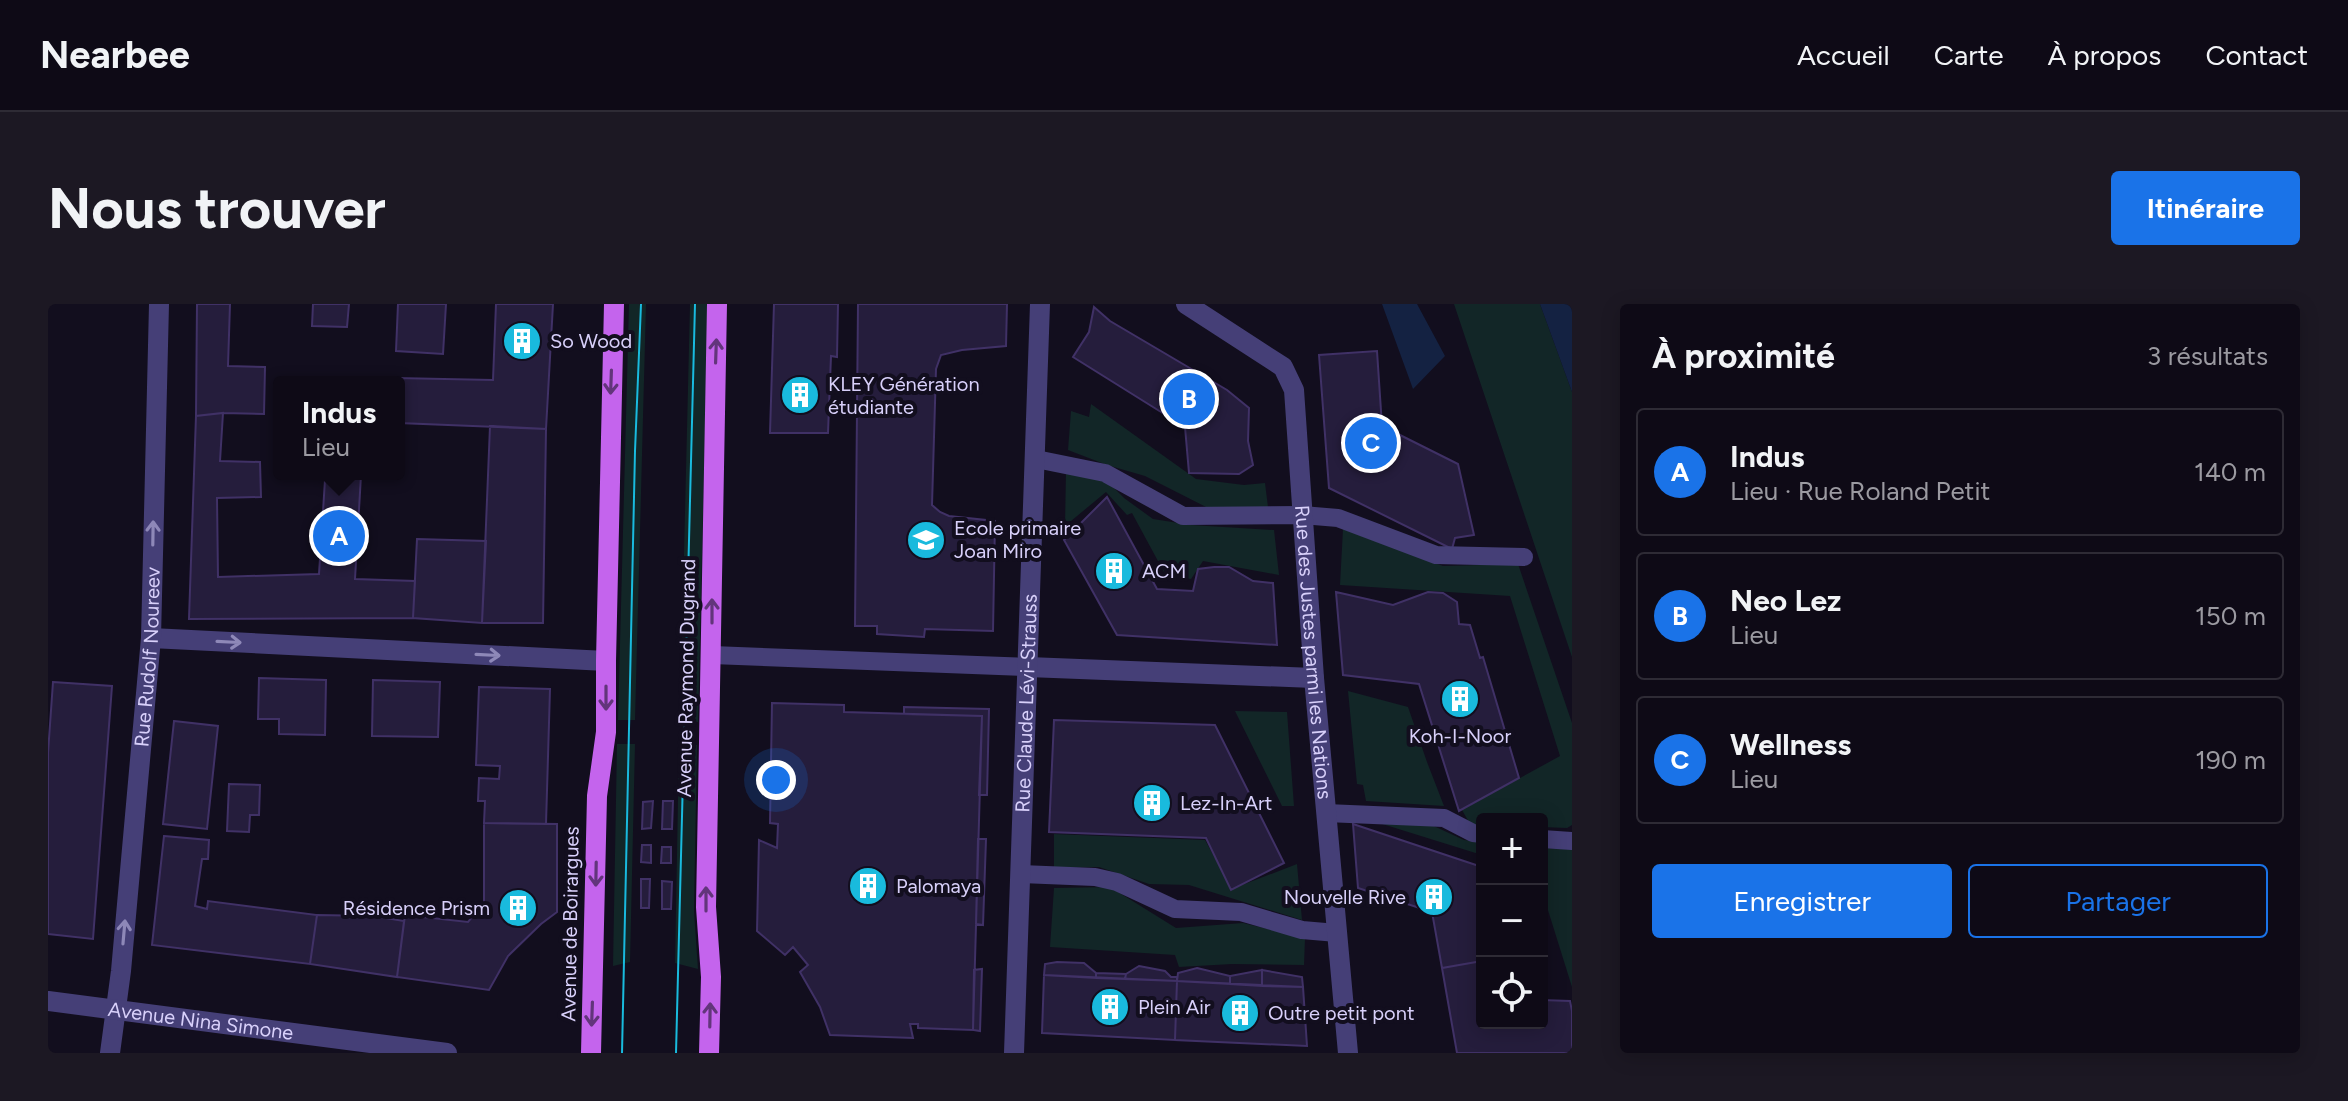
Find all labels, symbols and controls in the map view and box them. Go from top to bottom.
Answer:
text: Nearbee [40,32,190,78]
text: Accueil [1797,38,1890,72]
text: Carte [1934,38,2003,72]
text: À propos [2047,38,2161,72]
text: Contact [2205,38,2308,72]
button: Itinéraire [2111,171,2300,245]
text: Nous trouver [48,175,386,242]
building icon: So Wood [501,320,543,362]
place label: So Wood [550,329,632,353]
text: À proximité [1652,336,1835,377]
one-way arrow [708,338,724,365]
text: 3 résultats [2147,340,2268,372]
one-way arrow [604,368,619,395]
pin: B [1163,369,1215,429]
place label: KLEY Génération étudiante [828,372,980,419]
building icon: KLEY Génération étudiante [779,374,821,416]
popup [273,376,405,480]
text: Indus [302,394,376,431]
pin: C [1345,413,1397,473]
text: Lieu [302,431,350,463]
text: Indus [1730,438,1805,475]
text: A [1671,456,1689,488]
text: 140 m [2194,456,2266,488]
text: Lieu · Rue Roland Petit [1730,475,1990,507]
street label: Rue des Justes parmi les Nations [1290,504,1337,800]
pin: A [313,506,365,566]
place label: Ecole primaire Joan Miro [954,516,1081,563]
school or university icon: Ecole primaire Joan Miro [905,519,947,561]
one-way arrow [146,520,161,547]
building icon: ACM [1093,550,1135,592]
street label: Avenue Raymond Dugrand [672,559,700,797]
place label: ACM [1142,559,1186,583]
street label: Rue Rudolf Noureev [129,566,165,748]
text: Neo Lez [1730,582,1841,619]
street label: Rue Claude Lévi-Strauss [1010,594,1042,813]
one-way arrow [704,598,720,625]
text: B [1672,600,1688,632]
text: 150 m [2195,600,2266,632]
text: Lieu [1730,619,1778,651]
one-way arrow [215,634,242,649]
one-way arrow [474,648,501,663]
building icon: Koh-I-Noor [1439,678,1481,720]
one-way arrow [598,684,614,711]
place label: Koh-I-Noor [1409,724,1511,748]
text: Wellness [1730,726,1851,763]
text: C [1671,744,1689,776]
text: 190 m [2195,744,2266,776]
your location [756,760,796,800]
text: Lieu [1730,763,1778,795]
building icon: Lez-In-Art [1131,782,1173,824]
place label: Lez-In-Art [1180,791,1272,815]
map controls [1476,813,1548,1029]
button: + [1476,813,1548,885]
street label: Avenue de Boirargues [556,826,584,1022]
one-way arrow [588,860,603,887]
button: Enregistrer [1652,864,1952,938]
button: Partager [1968,864,2268,938]
building icon: Palomaya [847,865,889,907]
place label: Palomaya [896,874,981,898]
building icon: Nouvelle Rive [1413,876,1455,918]
place label: Nouvelle Rive [1284,885,1406,909]
button: − [1476,885,1548,957]
one-way arrow [698,886,714,913]
building icon: Résidence Prism [497,887,539,929]
place label: Résidence Prism [343,896,490,920]
one-way arrow [117,919,132,946]
button: locate [1476,957,1548,1029]
building icon: Plein Air [1089,986,1131,1028]
building icon: Outre petit pont [1219,992,1261,1034]
place label: Plein Air [1138,995,1211,1019]
street label: Avenue Nina Simone [107,997,295,1045]
one-way arrow [585,1000,600,1027]
place label: Outre petit pont [1268,1001,1414,1025]
one-way arrow [703,1002,718,1029]

